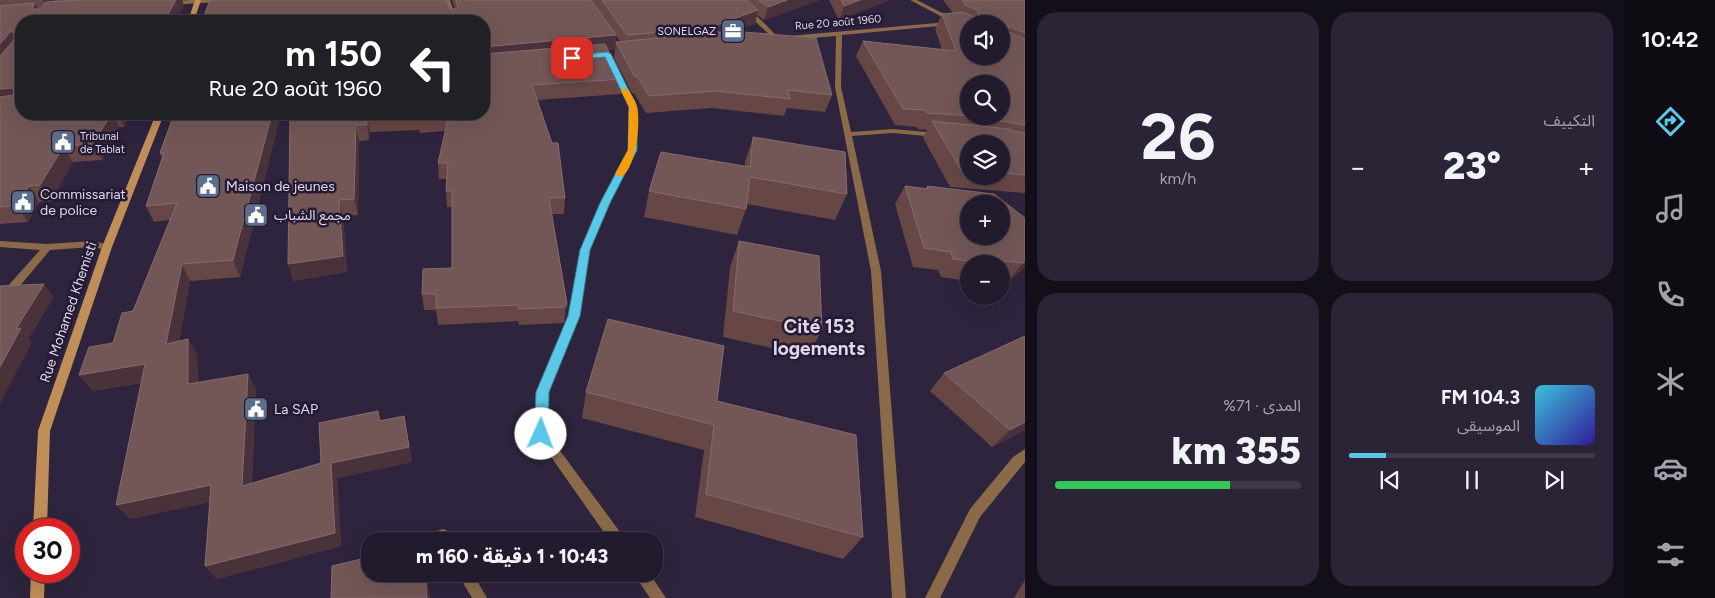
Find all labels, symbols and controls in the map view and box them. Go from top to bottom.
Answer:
street label: Rue 20 août 1960 [794,12,882,33]
map controls [960,15,1010,305]
button: sound [960,15,1010,65]
office icon: SONELGAZ [720,18,746,44]
place label: SONELGAZ [657,25,716,38]
text: 10:42 [1642,26,1698,53]
text: 150 m [285,33,382,75]
icon: left [400,35,465,100]
pin [551,37,593,79]
icon: arrive [558,44,586,72]
text: Rue 20 août 1960 [209,75,382,102]
button: search [960,75,1010,125]
text: 26 [1140,97,1216,175]
icon: directions [1653,104,1688,139]
text: التكييف [1543,111,1595,130]
public building icon: Tribunal de Tablat [50,129,76,155]
place label: Tribunal de Tablat [80,130,125,156]
button: layers [960,135,1010,185]
text: 23° [1443,143,1501,189]
text: − [1349,150,1366,184]
text: + [1578,150,1595,184]
text: km/h [1160,169,1196,188]
public building icon: Maison de jeunes [195,173,221,199]
place label: Maison de jeunes [226,178,335,195]
place label: Commissariat de police [40,186,126,219]
public building icon: Commissariat de police [10,189,36,215]
icon: music [1653,191,1688,226]
button: + [960,195,1010,245]
public building icon: مجمع الشباب [243,202,269,228]
place label: مجمع الشباب [274,207,351,226]
street label: Rue Mohamed Khemisti [36,239,101,385]
button: − [960,255,1010,305]
icon: phone [1653,277,1688,312]
district label: Cité 153 logements [773,315,865,360]
icon: climate [1653,364,1688,399]
text: 104.3 FM [1441,386,1520,409]
public building icon: La SAP [243,396,269,422]
text: المدى · 71% [1223,396,1301,415]
place label: La SAP [274,401,318,418]
position arrow [514,407,566,459]
text: الموسيقى [1457,416,1520,435]
text: 355 km [1172,428,1301,474]
icon: car [1653,451,1688,486]
icon: previous [1376,466,1404,494]
icon: pause [1458,466,1486,494]
icon: next [1540,466,1568,494]
speed limit sign: 30 [15,518,80,583]
icon: filters [1653,537,1688,572]
text: 10:43 · 1 دقيقة · 160 m [416,545,608,568]

